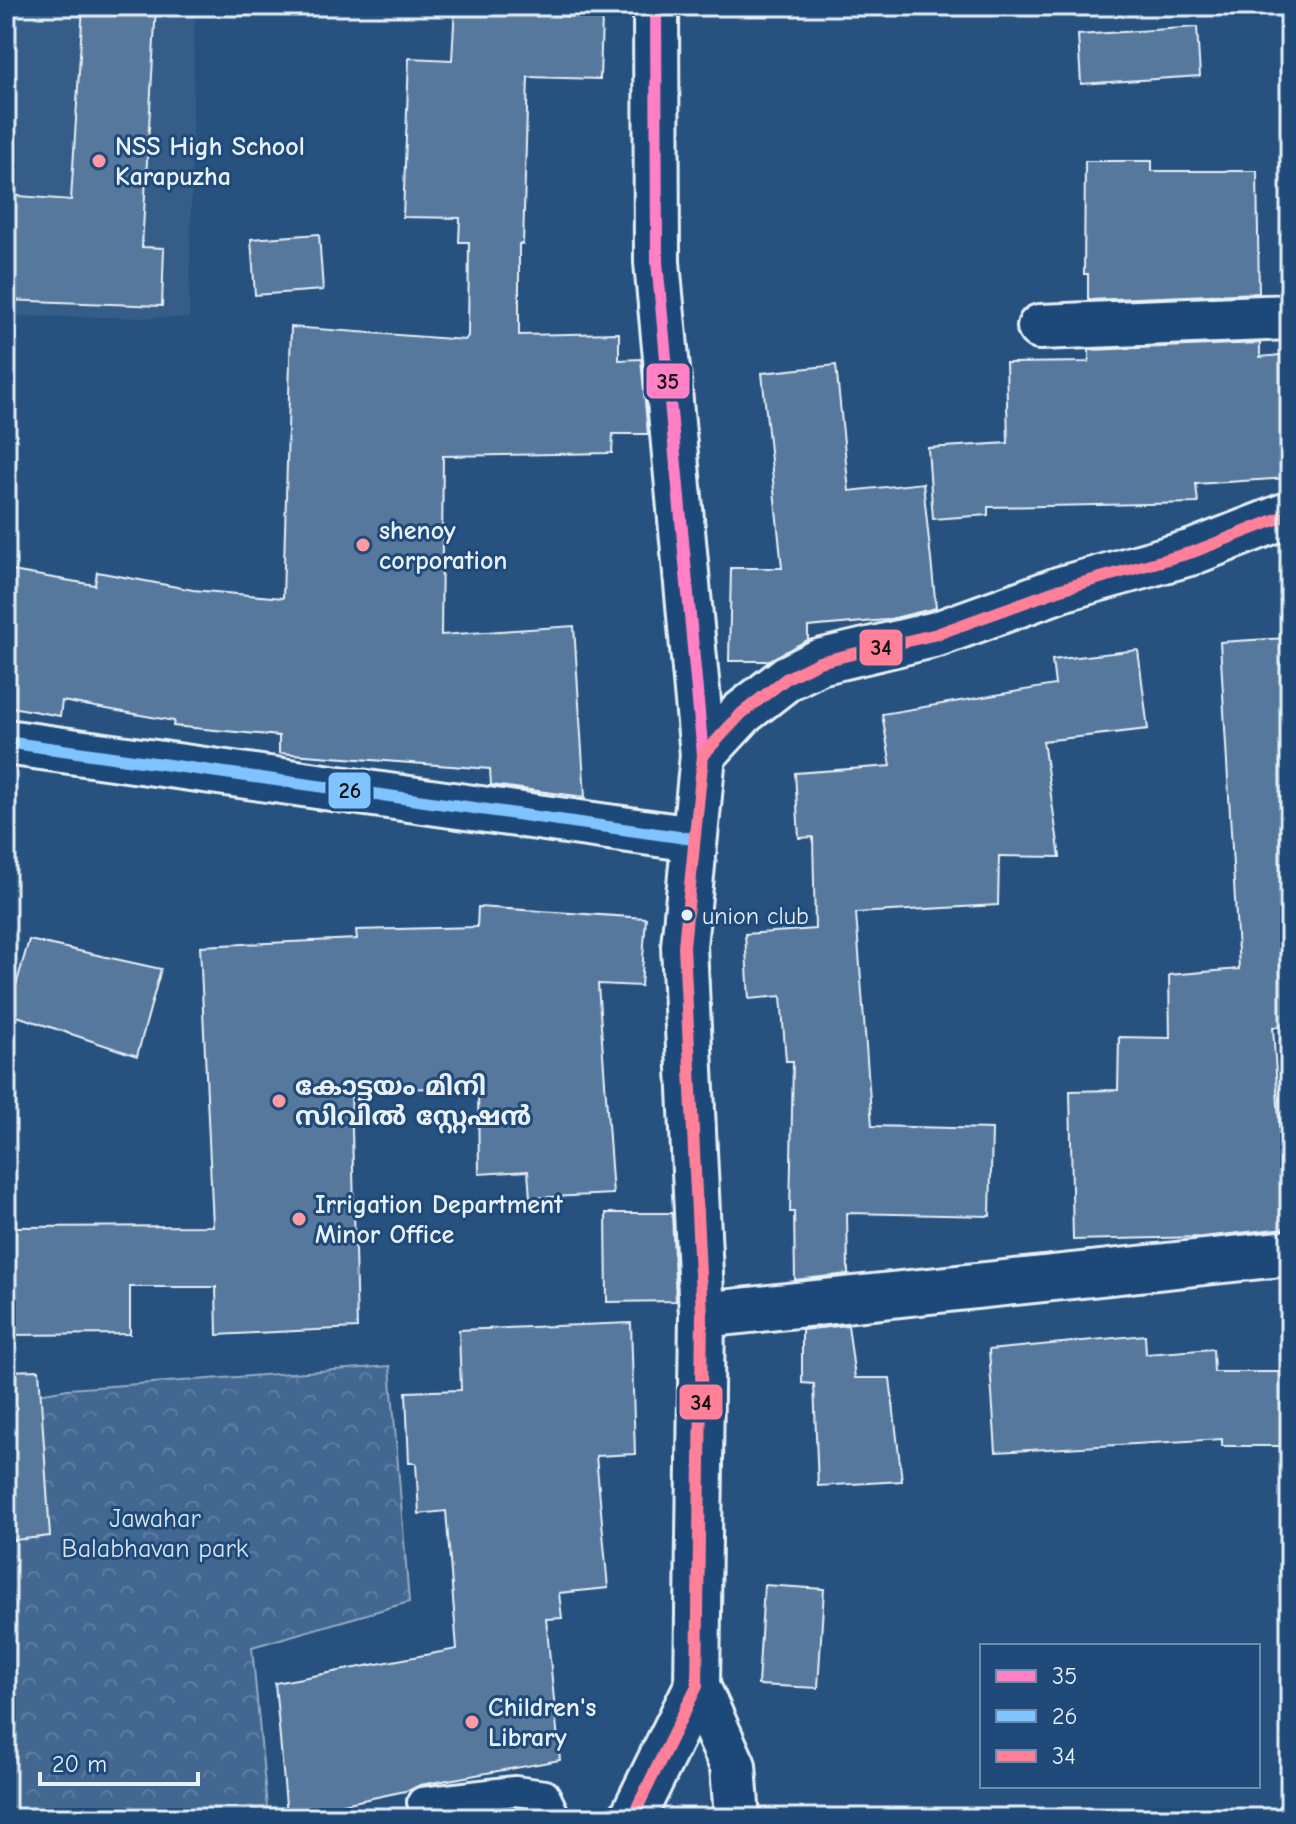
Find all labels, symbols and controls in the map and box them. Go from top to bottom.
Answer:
place label: NSS High School Karapuzha [115,132,305,192]
marker: NSS High School Karapuzha [90,152,108,170]
line badge: 35 [645,362,691,400]
text: 35 [657,369,679,395]
place label: shenoy corporation [379,516,507,576]
marker: shenoy corporation [354,536,372,554]
line badge: 34 [858,628,904,667]
text: 34 [870,635,892,661]
line badge: 26 [327,771,372,810]
text: 26 [339,778,361,804]
place label: union club [702,902,809,930]
marker: union club [679,907,695,923]
place label: കോട്ടയം മിനി സിവിൽ സ്റ്റേഷൻ [295,1072,531,1134]
marker: കോട്ടയം മിനി സിവിൽ സ്റ്റേഷൻ [270,1092,288,1110]
place label: Irrigation Department Minor Office [315,1190,563,1250]
marker: Irrigation Department Minor Office [290,1210,308,1228]
line badge: 34 [678,1383,724,1421]
text: 34 [690,1390,712,1416]
park label: Jawahar Balabhavan park [62,1504,249,1564]
legend [980,1644,1260,1788]
text: 35 [1052,1662,1077,1690]
place label: Children's Library [488,1693,596,1753]
text: 26 [1052,1702,1078,1730]
marker: Children's Library [463,1713,481,1731]
scale bar [40,1736,198,1786]
text: 34 [1052,1742,1076,1770]
text: 20 m [52,1750,107,1778]

